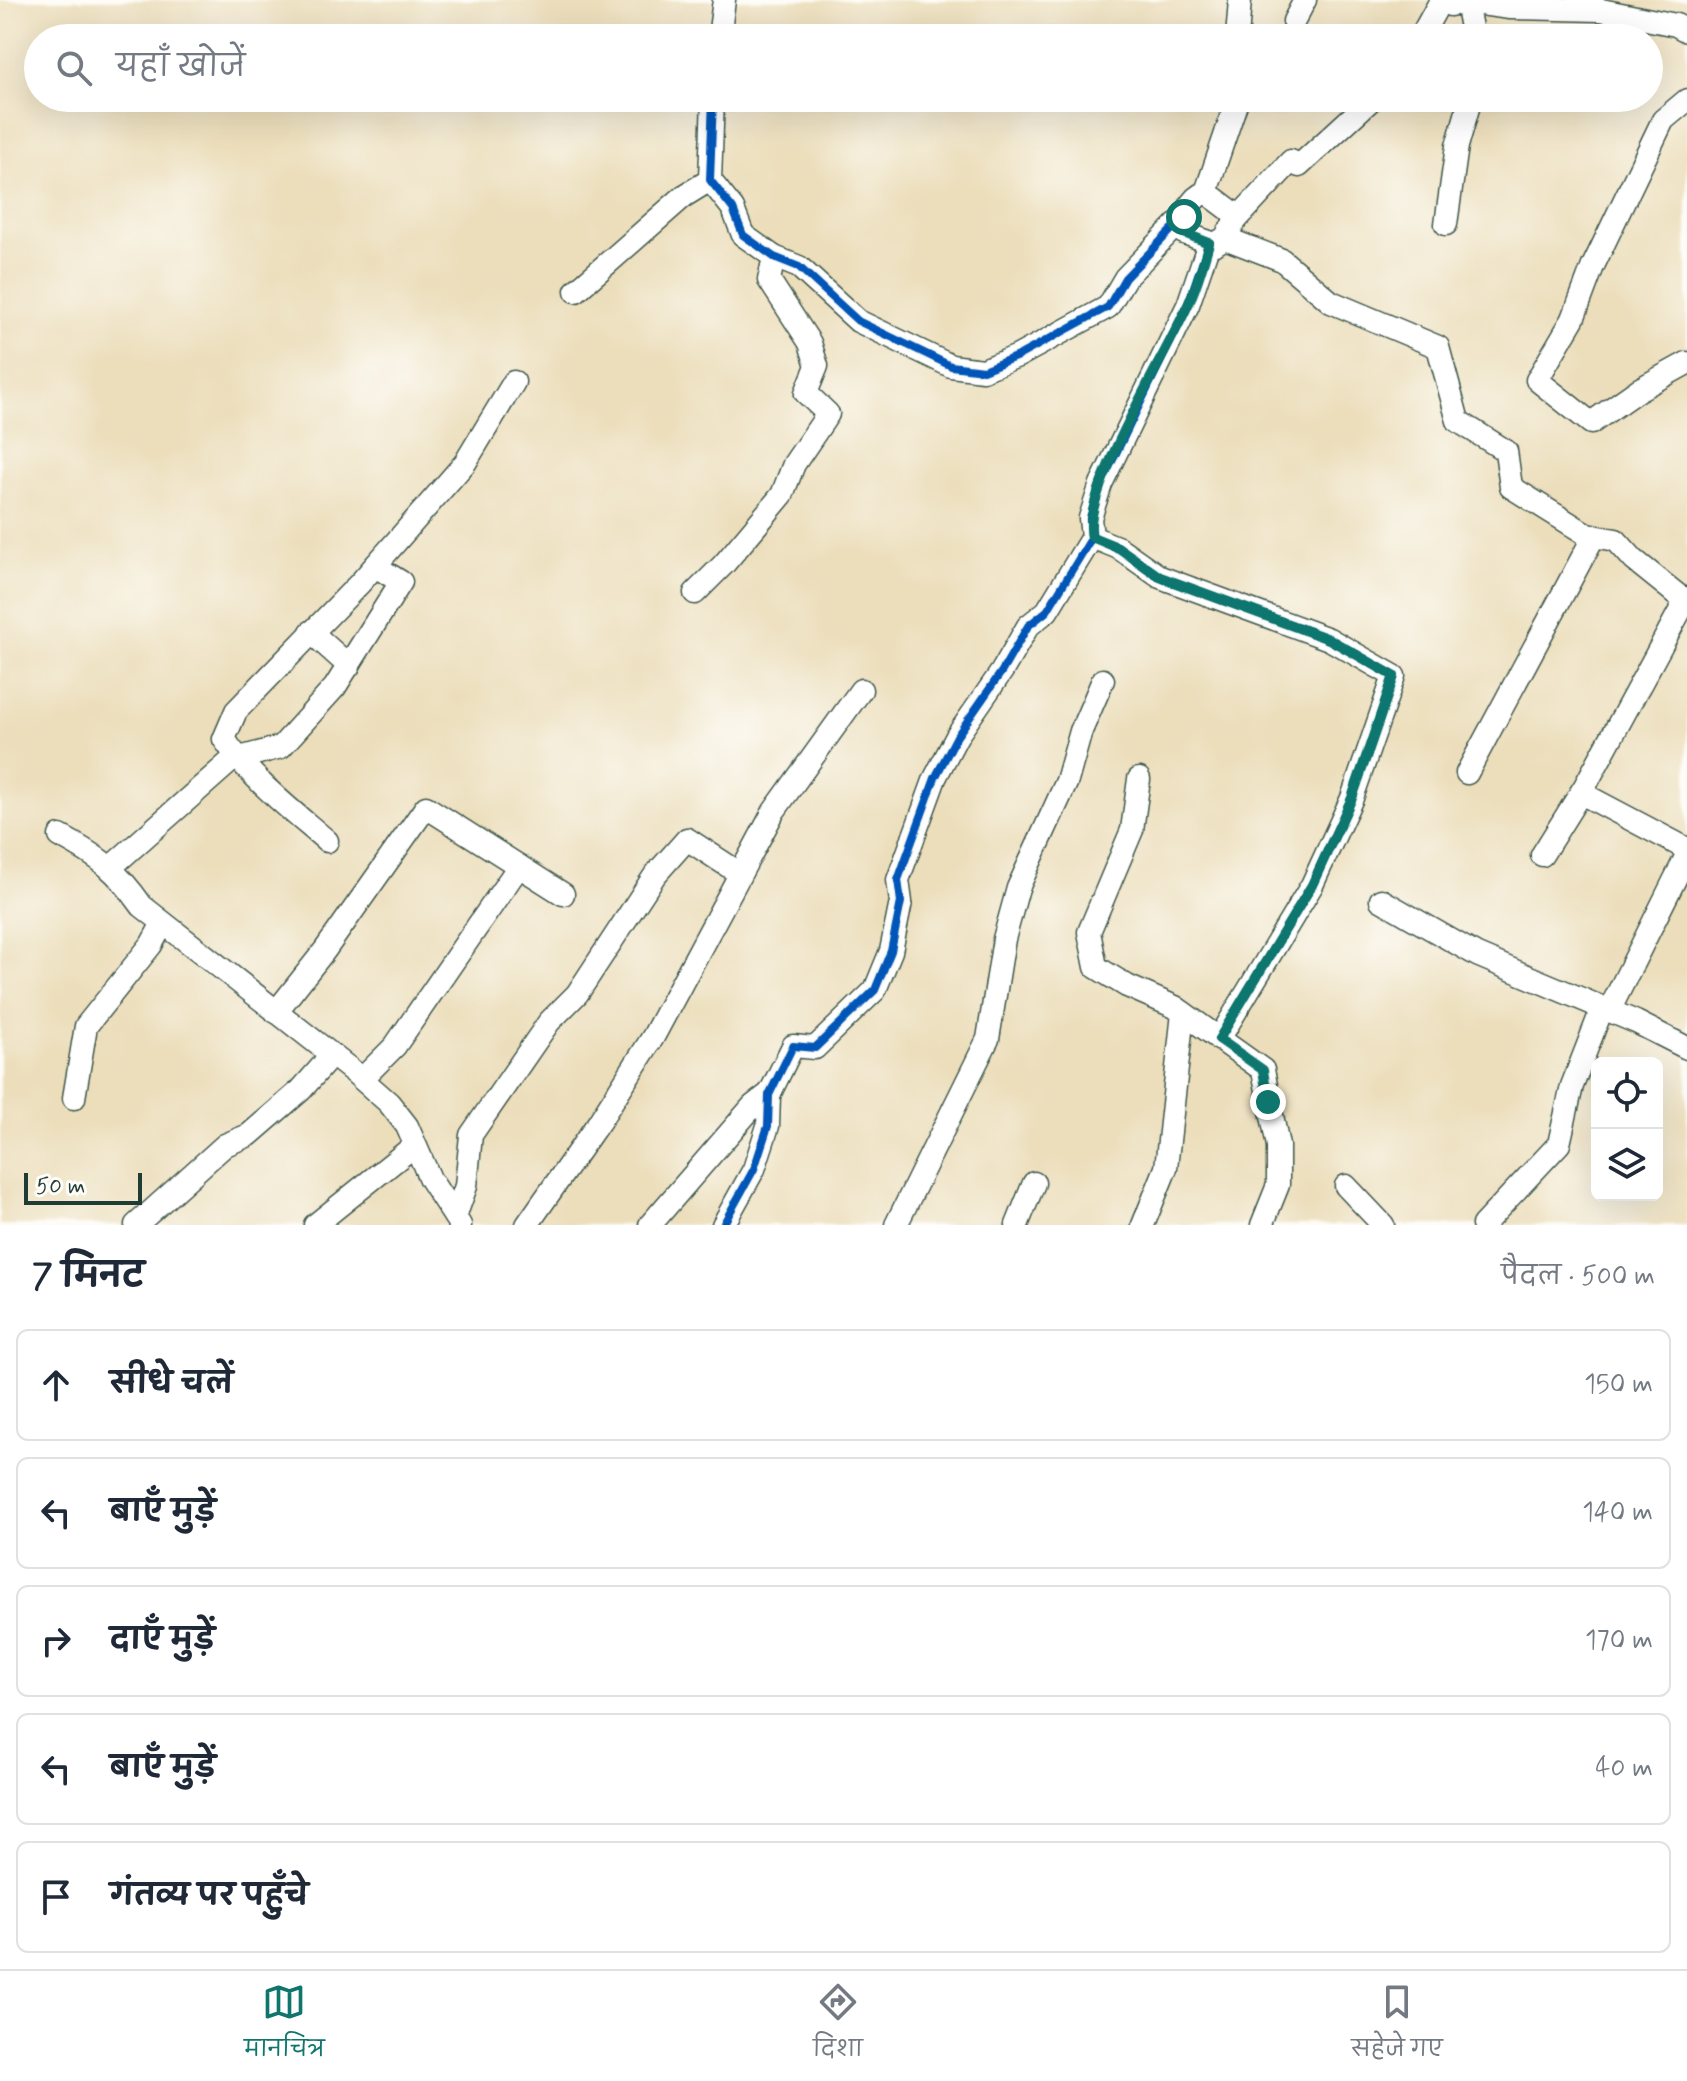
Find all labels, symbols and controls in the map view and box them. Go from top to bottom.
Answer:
search box [24,24,1663,112]
icon: search [52,46,96,90]
text: यहाँ खोजें [116,48,245,87]
route start [1166,199,1202,235]
map controls [1591,1057,1663,1201]
button: locate [1591,1057,1663,1129]
route end [1250,1084,1286,1120]
button: layers [1591,1129,1663,1201]
scale bar [24,1169,142,1205]
text: 50 m [36,1173,85,1201]
text: 7 मिनट [32,1254,144,1299]
text: पैदल · 500 m [1501,1260,1655,1294]
icon: ahead [34,1363,78,1407]
text: सीधे चलें [110,1365,233,1404]
text: 150 m [1584,1368,1653,1402]
icon: left [34,1491,78,1535]
text: बाएँ मुड़ें [110,1493,216,1532]
text: 140 m [1582,1496,1653,1530]
icon: right [34,1619,78,1663]
text: दाएँ मुड़ें [110,1621,215,1660]
text: 170 m [1585,1624,1653,1658]
icon: left [34,1747,78,1791]
text: बाएँ मुड़ें [110,1749,216,1788]
text: 40 m [1595,1752,1653,1786]
icon: arrive [34,1875,78,1919]
text: गंतव्य पर पहुँचे [110,1877,309,1916]
tab: मानचित्र [244,1980,325,2073]
tab: दिशा [813,1980,863,2073]
tab: सहेजे गए [1351,1980,1443,2073]

